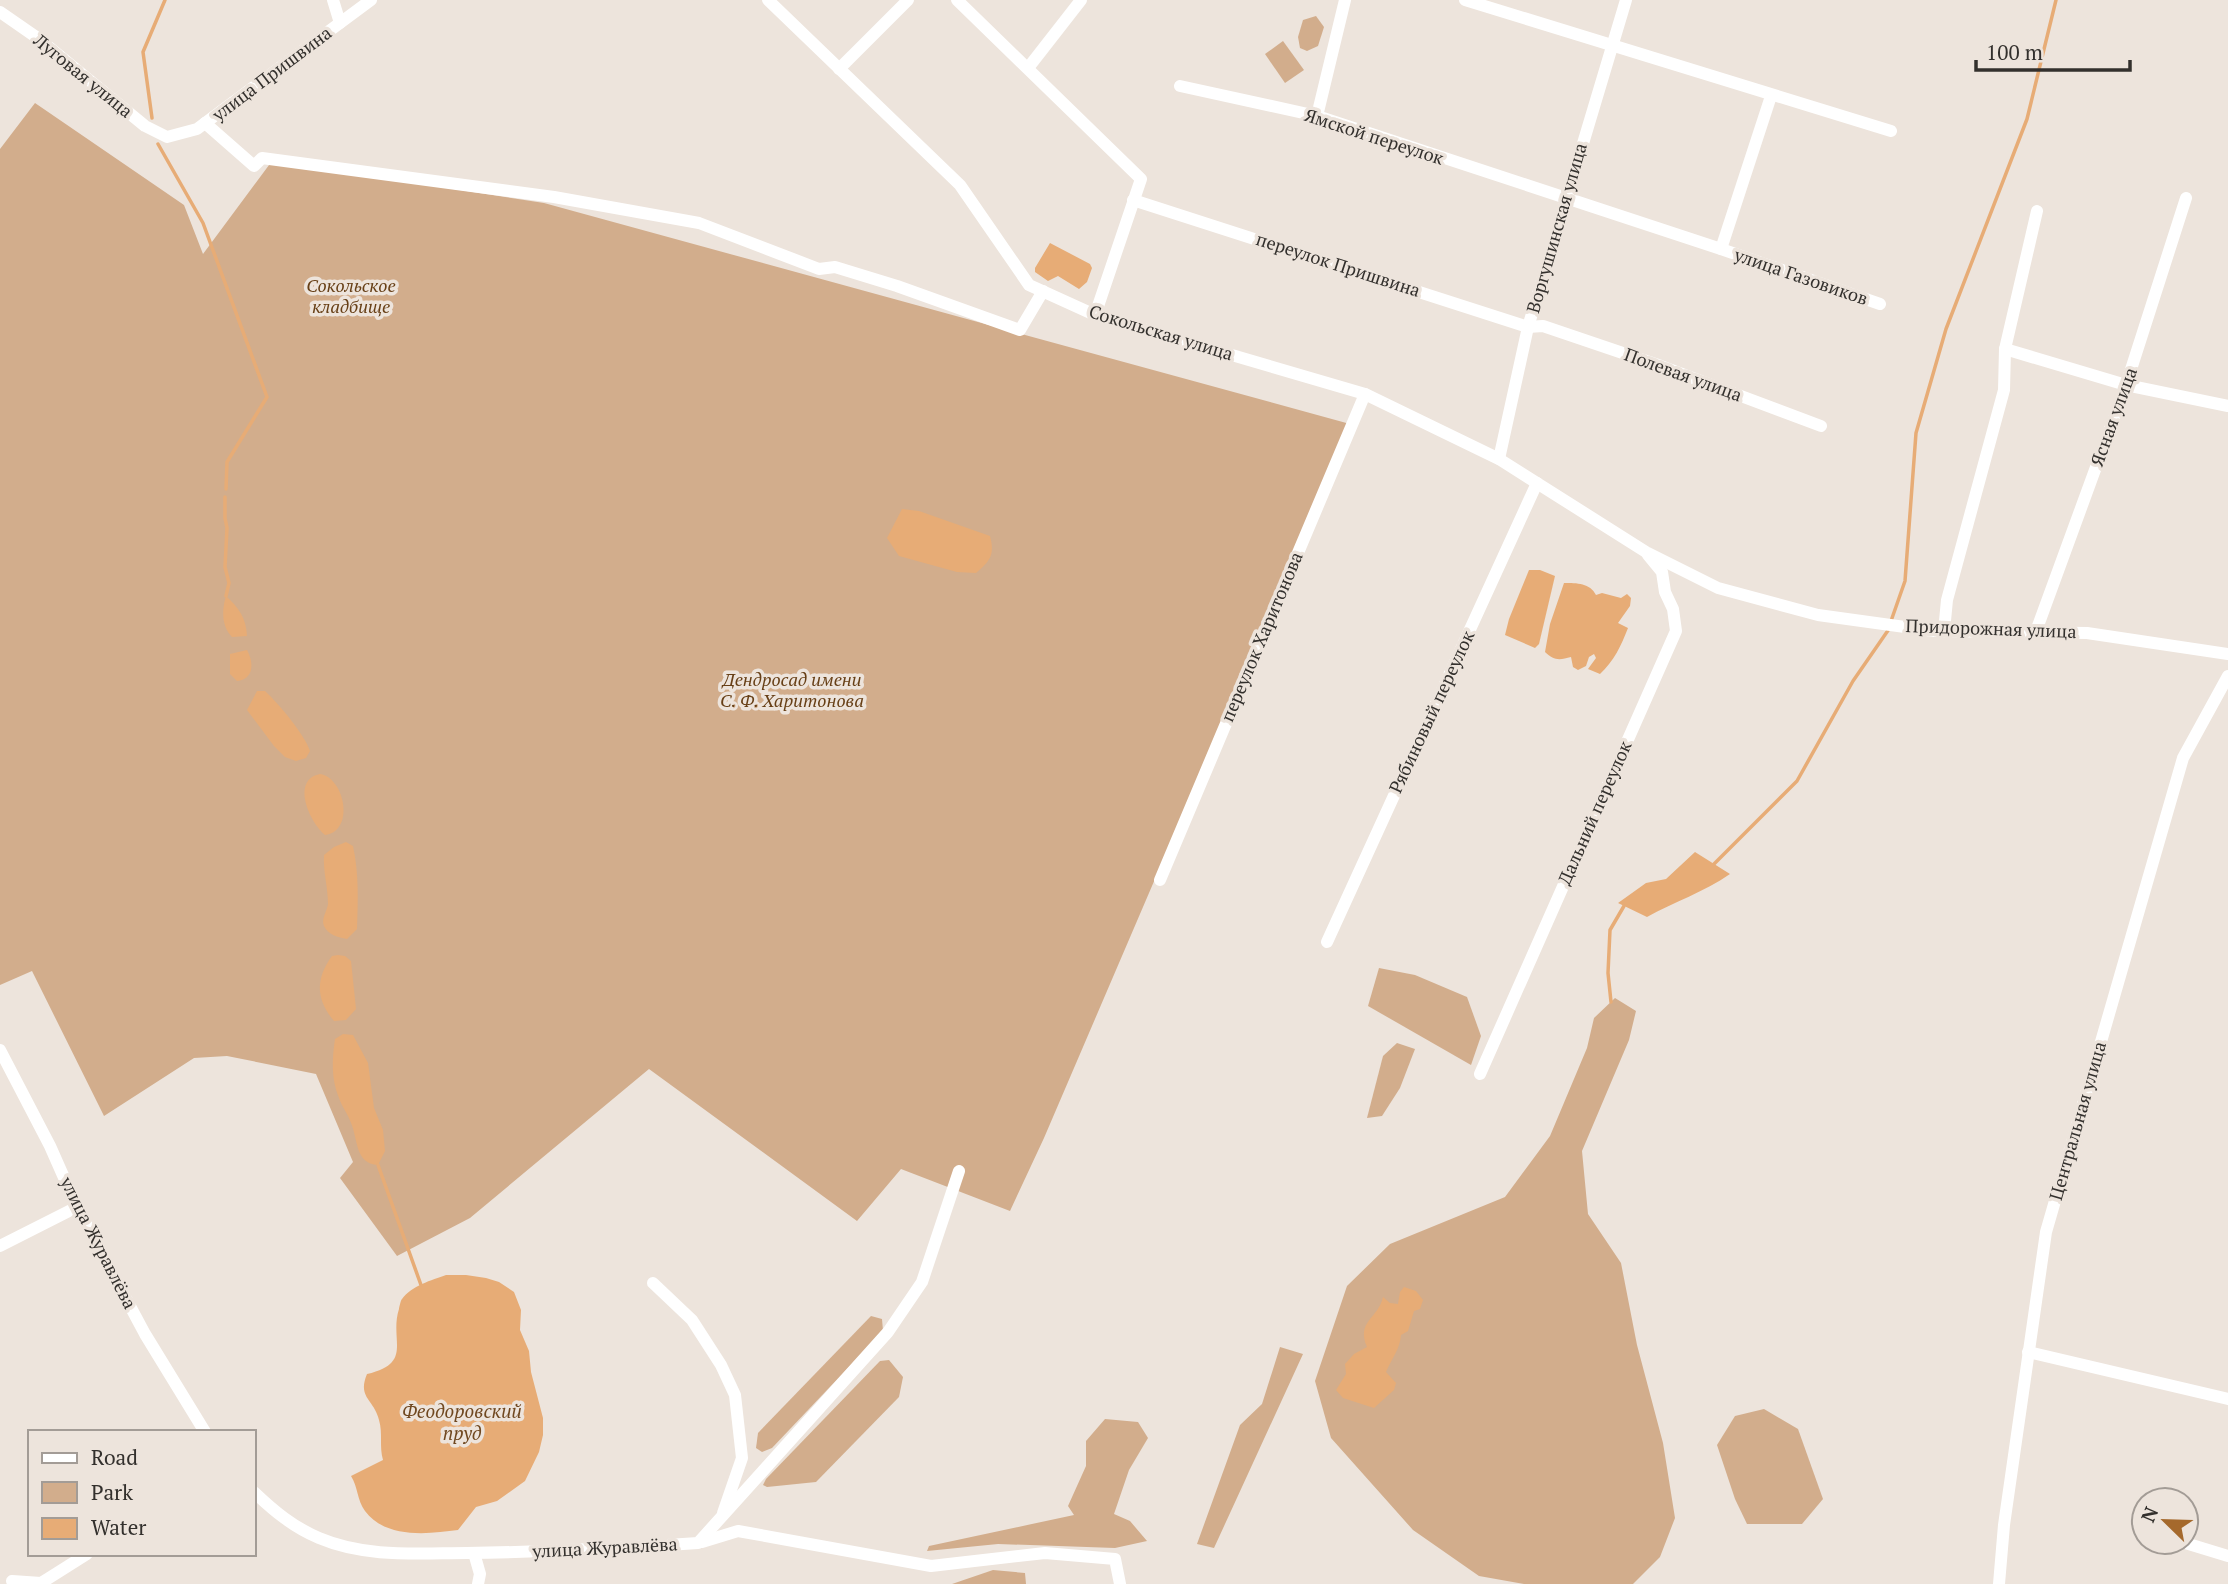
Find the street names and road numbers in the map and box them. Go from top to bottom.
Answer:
street label: улица Пришвина [206,20,336,127]
street label: Луговая улица [28,27,138,123]
street label: Ямской переулок [1302,102,1447,170]
street label: Воргушинская улица [1520,140,1592,316]
street label: переулок Пришвина [1253,226,1423,302]
street label: улица Газовиков [1730,242,1871,310]
street label: Сокольская улица [1086,299,1236,365]
street label: Полевая улица [1621,342,1745,406]
street label: Ясная улица [2084,364,2142,469]
street label: переулок Харитонова [1214,548,1308,725]
street label: Придорожная улица [1905,613,2077,643]
street label: Рябиновый переулок [1383,626,1479,797]
street label: Дальний переулок [1552,737,1637,888]
street label: Центральная улица [2043,1039,2111,1203]
street label: улица Журавлёва [55,1172,143,1313]
street label: улица Журавлёва [531,1531,678,1563]

